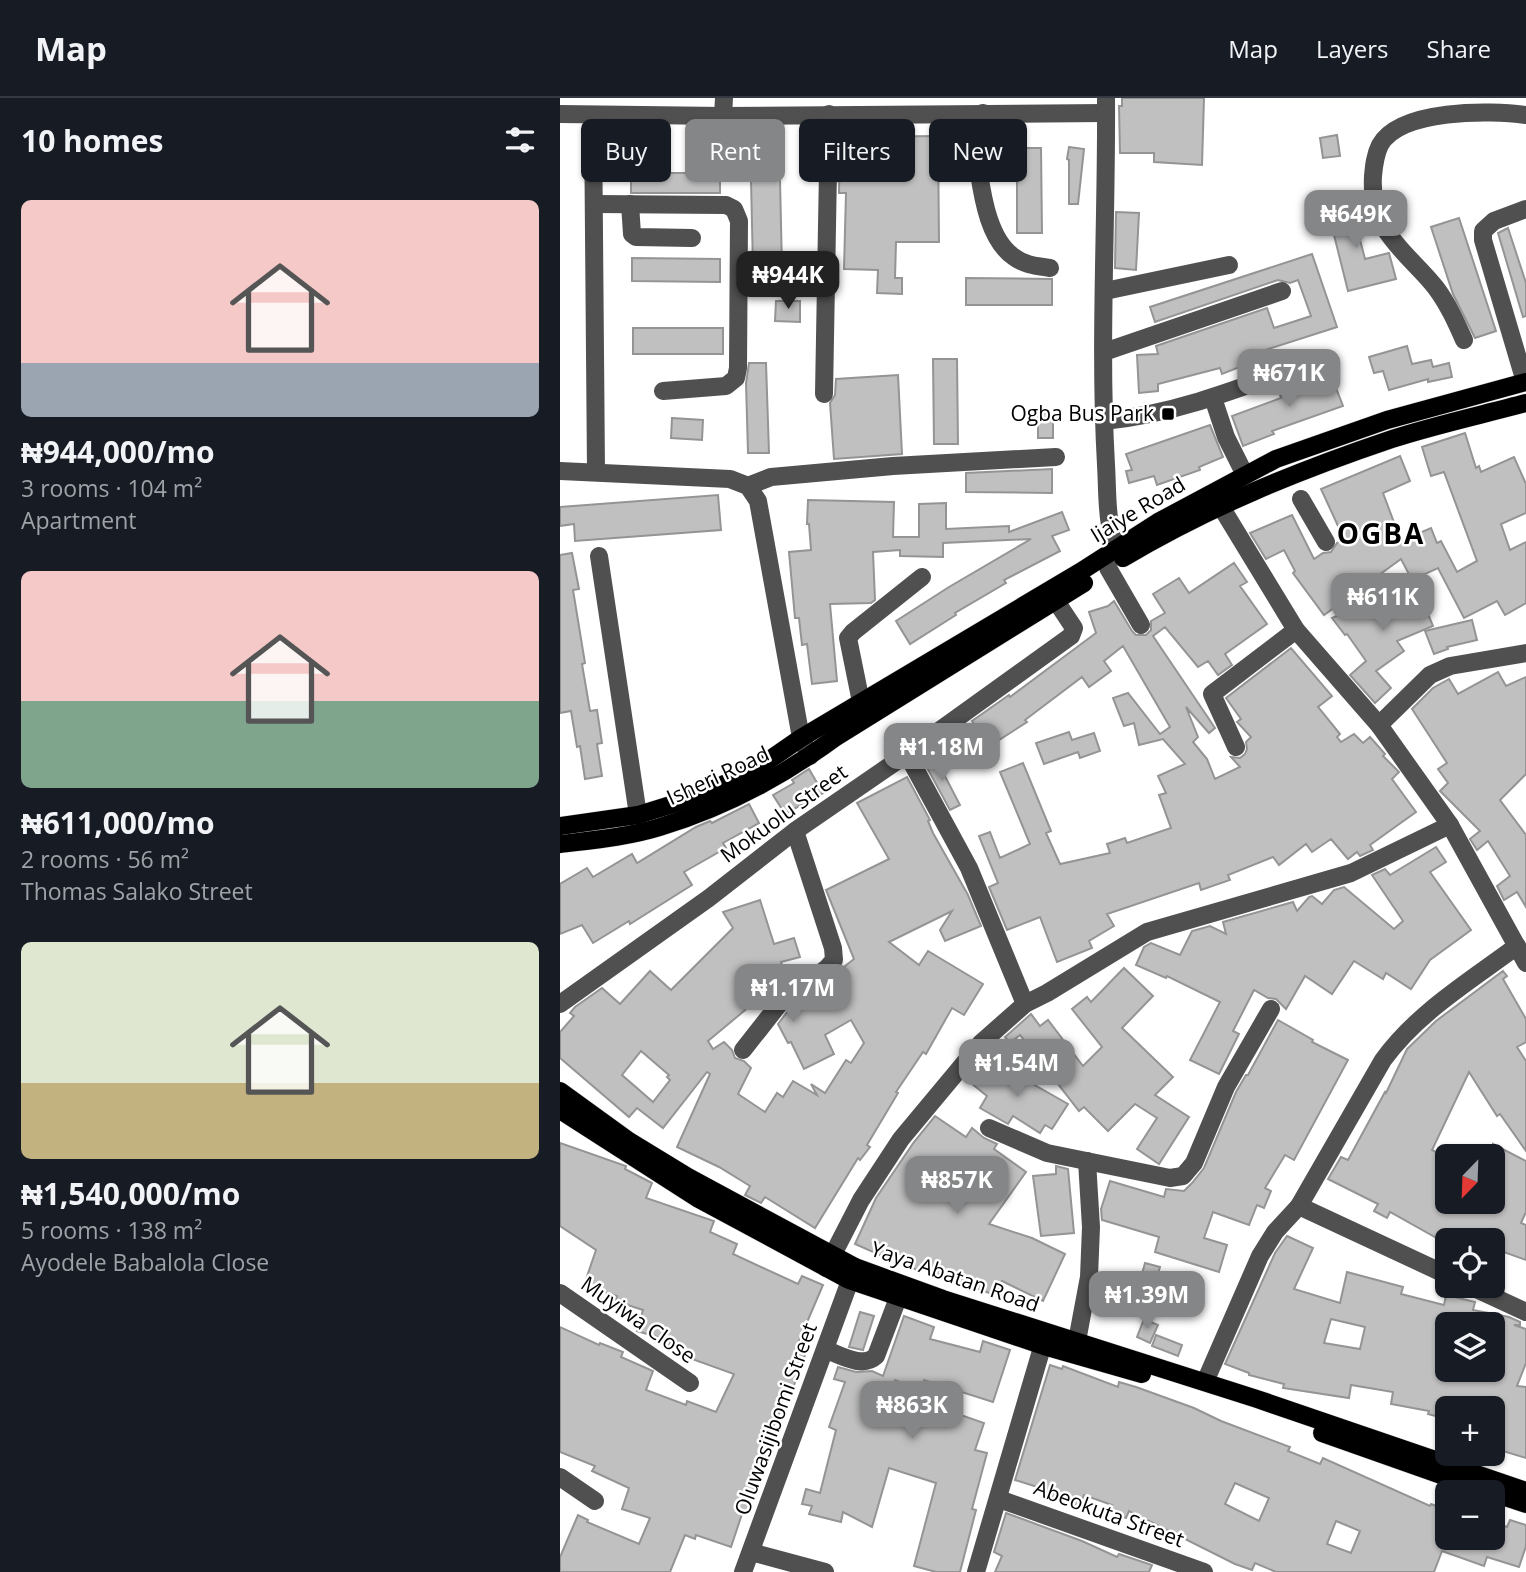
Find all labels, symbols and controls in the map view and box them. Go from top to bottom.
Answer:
text: Map [35,26,107,71]
text: Map [1228,32,1278,65]
text: Layers [1316,32,1389,65]
text: Share [1427,32,1491,65]
chip: Buy [581,119,671,182]
chip: Rent [685,119,785,182]
chip: Filters [799,119,915,182]
chip: New [929,119,1027,182]
text: 10 homes [21,120,164,161]
icon: filters [501,121,539,159]
pin: ₦649K [1307,190,1405,250]
text: ₦649K [1320,197,1392,229]
icon: home [217,245,343,371]
pin: ₦944K [739,252,837,311]
text: ₦944K [752,258,824,290]
pin: ₦671K [1240,350,1338,409]
text: ₦671K [1253,356,1325,388]
place label: Ogba Bus Park [1010,399,1154,427]
marker: Ogba Bus Park [1160,406,1176,422]
text: ₦944,000/mo [21,431,215,472]
street label: Ijaiye Road [1085,470,1190,548]
text: 3 rooms · 104 m² [21,472,202,504]
text: Apartment [21,504,137,536]
district label: OGBA [1337,514,1425,552]
pin: ₦611K [1334,574,1432,633]
text: ₦611K [1347,580,1419,612]
icon: home [217,616,343,742]
pin: ₦1.18M [885,724,999,783]
text: ₦1.18M [900,730,984,762]
street label: Isheri Road [662,739,773,811]
street label: Mokuolu Street [714,758,852,869]
text: ₦611,000/mo [21,802,215,843]
text: 2 rooms · 56 m² [21,843,189,875]
text: Thomas Salako Street [21,875,253,907]
pin: ₦1.17M [736,964,850,1024]
text: ₦1.17M [751,971,835,1003]
icon: home [217,987,343,1113]
pin: ₦1.54M [960,1040,1074,1099]
text: ₦1.54M [975,1046,1059,1078]
north arrow [1435,1144,1505,1214]
map controls [1435,1144,1505,1550]
pin: ₦857K [908,1156,1006,1216]
text: ₦857K [921,1163,993,1195]
text: ₦1,540,000/mo [21,1173,240,1214]
text: 5 rooms · 138 m² [21,1214,202,1246]
button: locate [1435,1228,1505,1298]
street label: Yaya Abatan Road [867,1234,1043,1318]
text: Ayodele Babalola Close [21,1246,269,1278]
street label: Muyiwa Close [576,1269,701,1369]
pin: ₦1.39M [1090,1272,1204,1331]
text: ₦1.39M [1105,1278,1189,1310]
button: layers [1435,1312,1505,1382]
street label: Oluwasijibomi Street [727,1319,823,1519]
pin: ₦863K [863,1382,961,1441]
text: ₦863K [876,1388,948,1420]
button: + [1435,1396,1505,1466]
street label: Abeokuta Street [1030,1473,1188,1553]
button: − [1435,1480,1505,1550]

